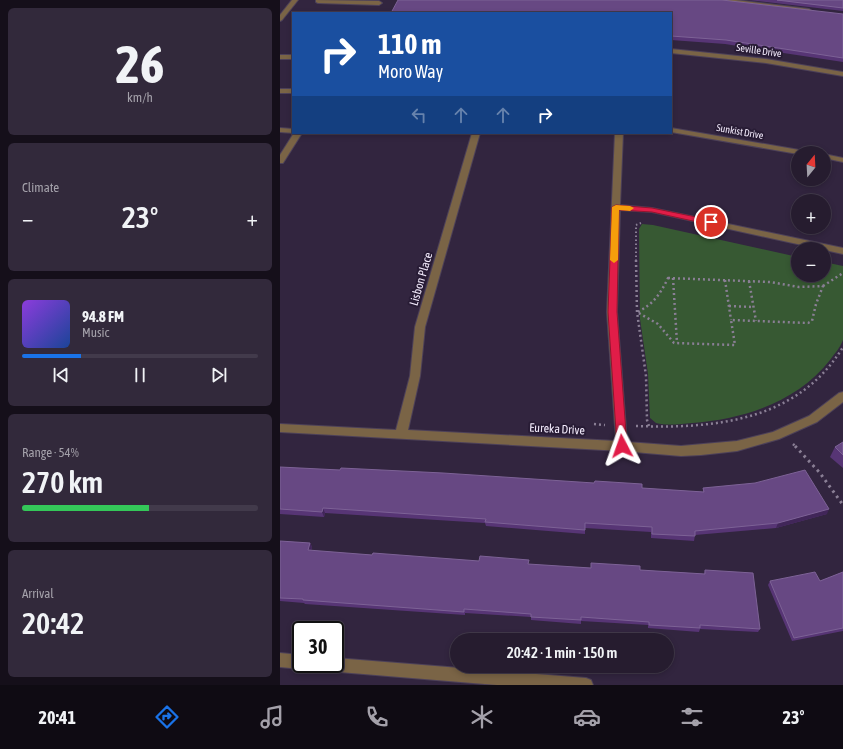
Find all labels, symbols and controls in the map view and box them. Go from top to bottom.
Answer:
icon: right [312,28,364,80]
text: 110 m [378,28,441,60]
text: 26 [116,34,164,94]
street label: Seville Drive [736,42,783,59]
text: Moro Way [378,61,443,82]
text: km/h [127,90,153,105]
icon: left [408,104,430,126]
icon: ahead [450,104,472,126]
icon: ahead [492,104,514,126]
icon: right [534,104,556,126]
street label: Sunkist Drive [716,122,765,141]
north arrow [791,146,831,186]
map controls [791,146,831,282]
text: Climate [22,180,59,195]
button: + [791,194,831,234]
text: 23° [122,200,158,234]
text: − [22,205,33,231]
text: + [247,205,258,231]
pin [694,205,728,239]
icon: arrive [700,211,722,233]
button: − [791,242,831,282]
street label: Lisbon Place [407,251,435,307]
text: 94.8 FM [82,308,124,325]
text: Music [82,325,109,340]
icon: previous [50,364,72,386]
icon: pause [129,364,151,386]
icon: next [208,364,230,386]
street label: Eureka Drive [529,421,585,437]
position arrow [601,425,643,467]
text: Range · 54% [22,445,79,460]
text: 270 km [22,465,103,499]
text: Arrival [22,586,54,601]
text: 20:42 [22,606,84,640]
speed limit sign: 30 [292,621,344,673]
text: 20:42 · 1 min · 150 m [507,644,617,661]
icon: directions [153,703,181,731]
icon: music [258,703,286,731]
icon: phone [363,703,391,731]
icon: climate [468,703,496,731]
icon: car [573,703,601,731]
icon: filters [678,703,706,731]
text: 20:41 [38,707,76,728]
text: 23° [783,707,804,728]

